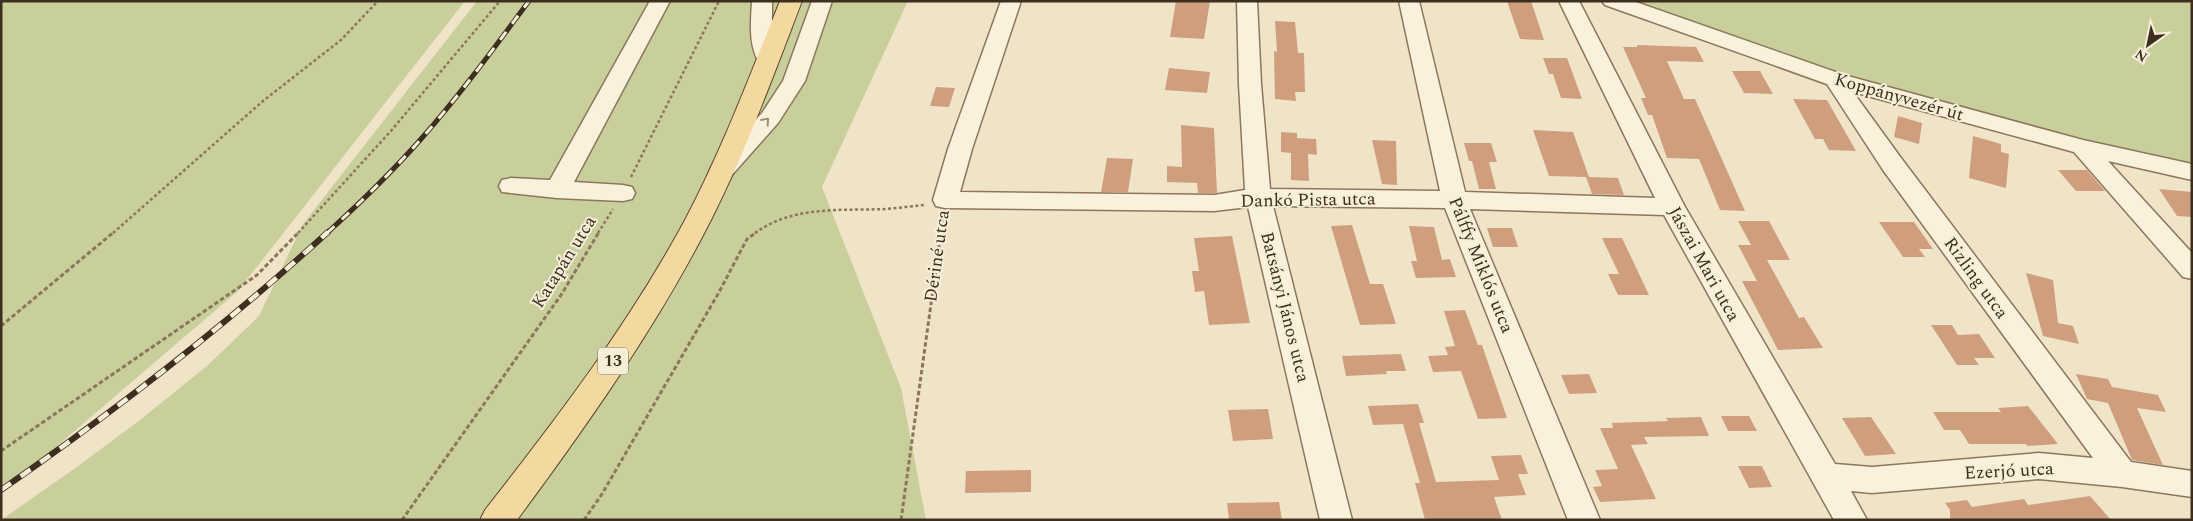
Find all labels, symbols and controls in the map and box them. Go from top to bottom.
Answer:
north arrow [2123,20,2173,70]
text: N [2131,44,2152,67]
street label: Koppányvezér út [1831,66,1967,128]
one-way arrow [761,118,770,127]
street label: Dankó Pista utca [1240,185,1376,215]
street label: Pálffy Miklós utca [1441,193,1521,337]
street label: Jászai Mari utca [1661,202,1747,327]
street label: Dériné utca [917,208,957,304]
street label: Katapán utca [525,210,603,313]
street label: Batsányi János utca [1253,229,1317,385]
street label: Rizling utca [1937,231,2015,325]
road number: 13 [598,348,628,374]
street label: Ezerjó utca [1963,455,2055,487]

